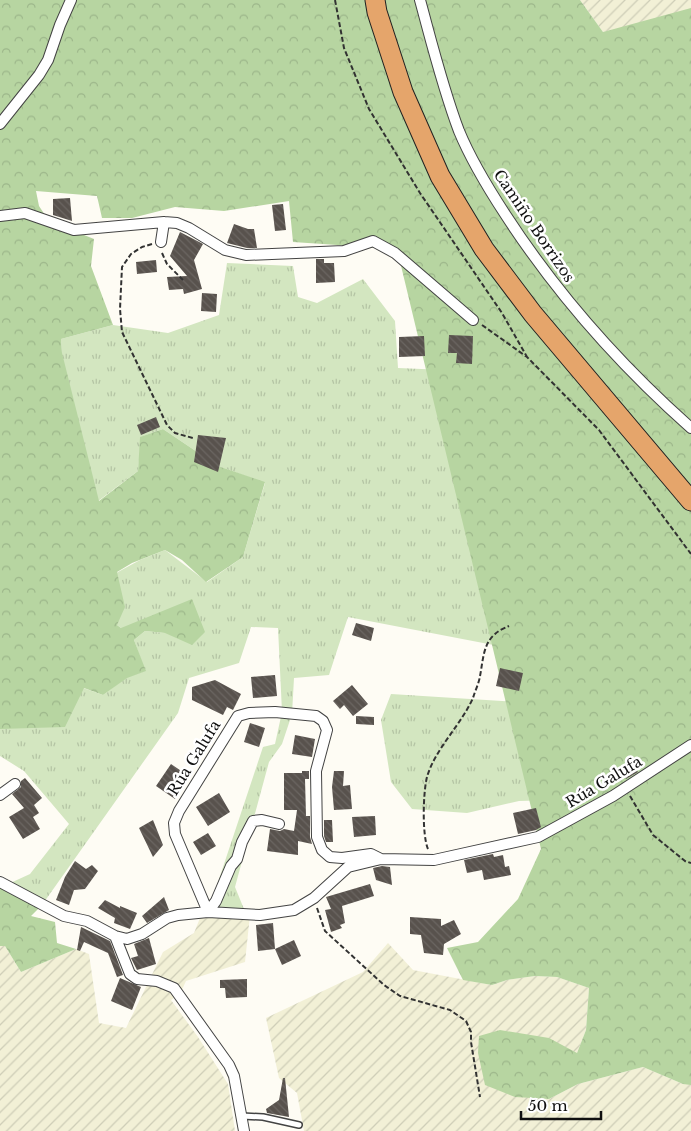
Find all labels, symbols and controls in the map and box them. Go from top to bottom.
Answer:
street label: Camiño Borrizos [490,166,579,286]
street label: Rúa Galufa [163,716,225,799]
street label: Rúa Galufa [562,751,646,812]
scale bar [521,1088,601,1120]
text: 50 m [528,1096,568,1115]

